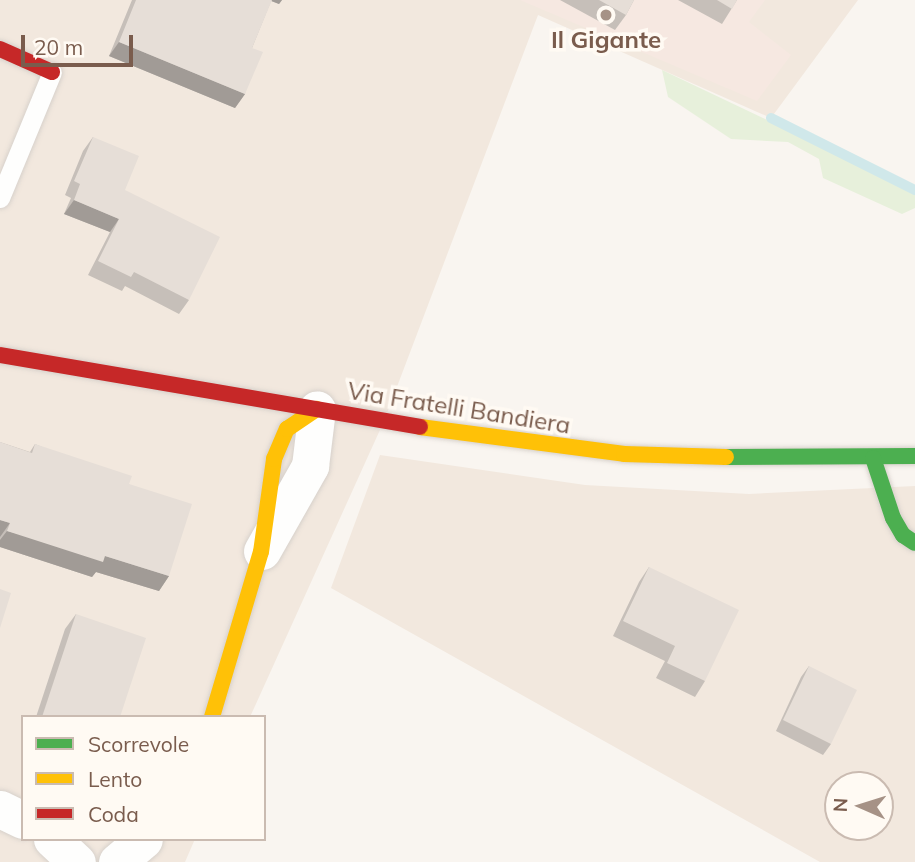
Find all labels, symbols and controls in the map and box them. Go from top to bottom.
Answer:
marker: Il Gigante [598,7,614,23]
scale bar [24,21,136,65]
place label: Il Gigante [551,26,661,54]
text: 20 m [34,34,83,60]
street label: Via Fratelli Bandiera [346,376,572,440]
legend [21,715,266,841]
text: Scorrevole [88,731,189,757]
text: Lento [88,766,142,792]
north arrow [824,771,894,841]
text: N [828,797,852,813]
text: Coda [88,801,139,827]

